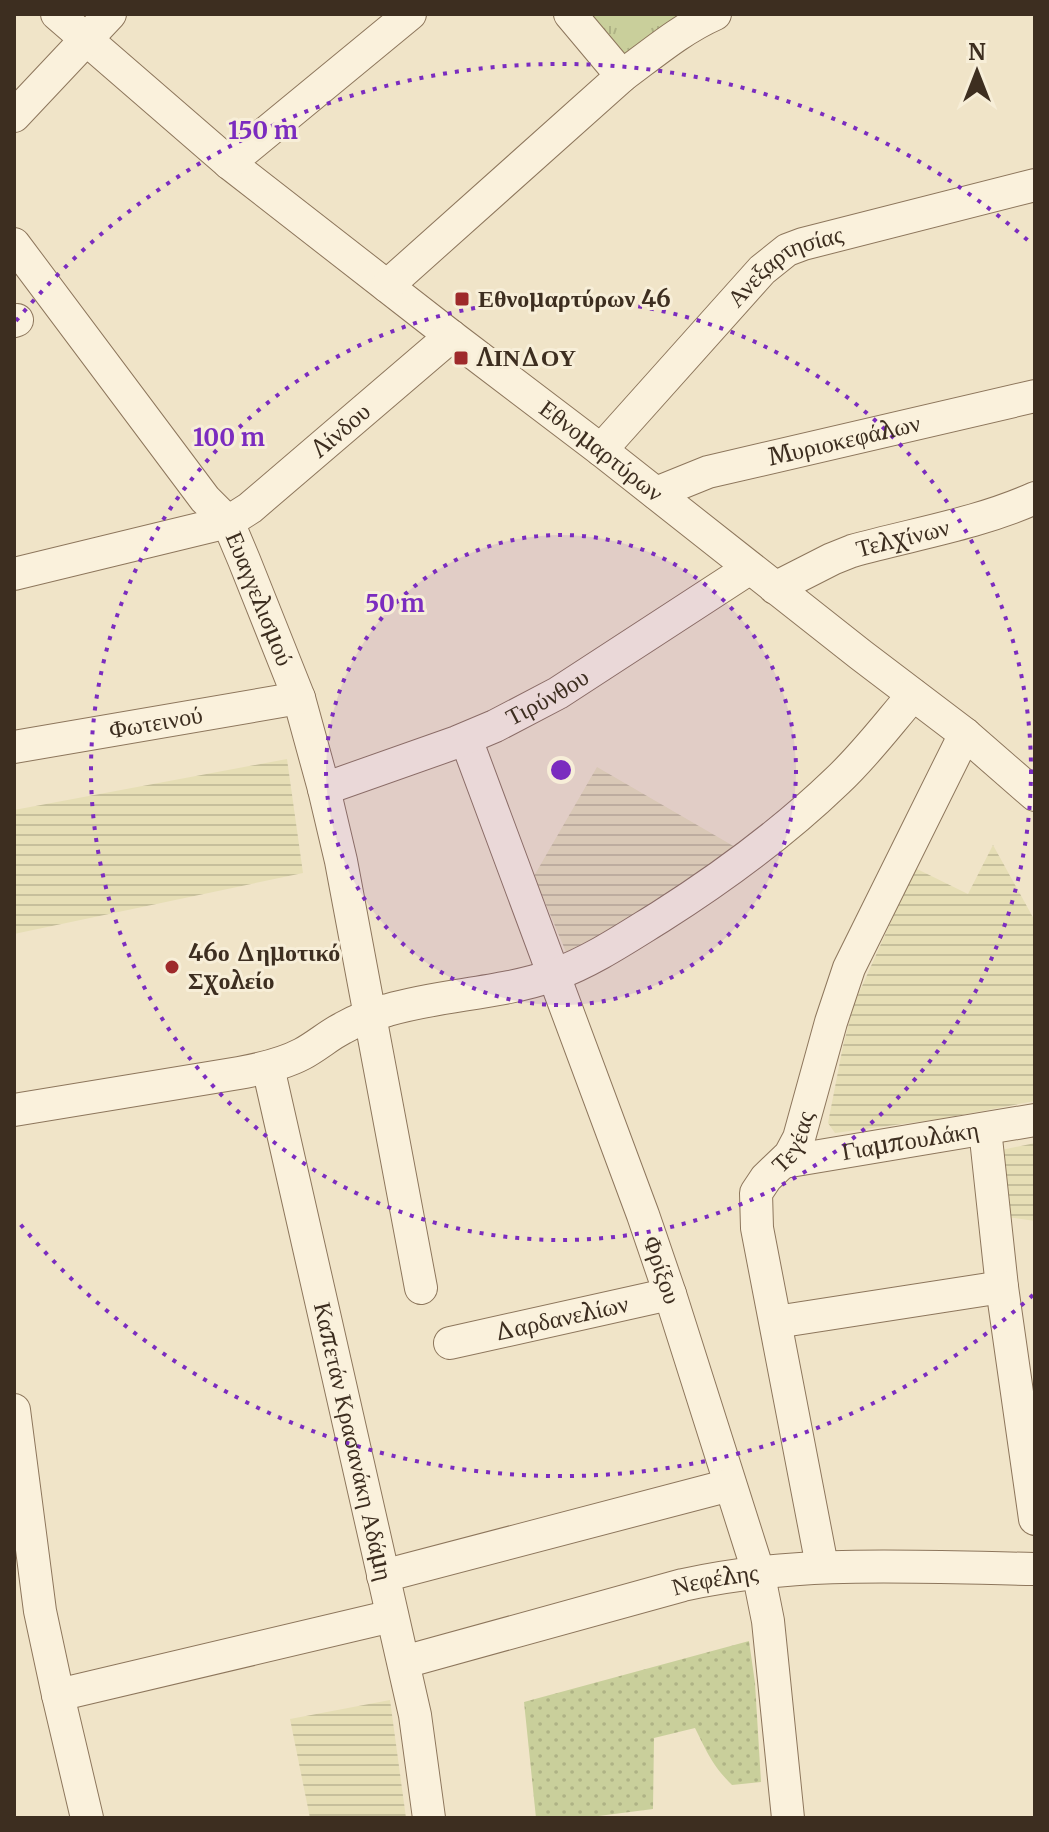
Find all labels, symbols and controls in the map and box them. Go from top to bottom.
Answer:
north arrow [937,32,1017,112]
text: N [968,38,986,66]
text: 150 m [228,115,298,146]
street label: Ανεξαρτησίας [720,218,847,313]
place label: Εθνομαρτύρων 46 [478,283,671,314]
marker: Εθνομαρτύρων 46 [453,290,471,308]
place label: ΛΙΝΔΟΥ [476,342,576,373]
marker: ΛΙΝΔΟΥ [452,349,470,367]
street label: Εθνομαρτύρων [533,393,670,508]
street label: Λίνδου [304,396,377,464]
street label: Μυριοκεφάλων [765,407,923,473]
text: 100 m [193,422,265,453]
street label: Τελχίνων [853,511,953,564]
street label: Ευαγγελισμού [219,527,301,670]
text: 50 m [365,588,425,619]
street label: Τιρύνθου [500,661,595,733]
street label: Φωτεινού [107,699,205,745]
centre of rings [547,756,575,784]
place label: 46ο Δημοτικό Σχολείο [188,937,340,996]
marker: 46ο Δημοτικό Σχολείο [163,958,181,976]
street label: Τεγέας [765,1107,821,1179]
street label: Γιαμπουλάκη [839,1114,981,1167]
street label: Φρίξου [636,1232,688,1308]
street label: Δαρδανελίων [491,1288,631,1348]
street label: Καπετάν Κρασανάκη Αδάμη [307,1299,400,1584]
street label: Νεφέλης [668,1557,761,1602]

